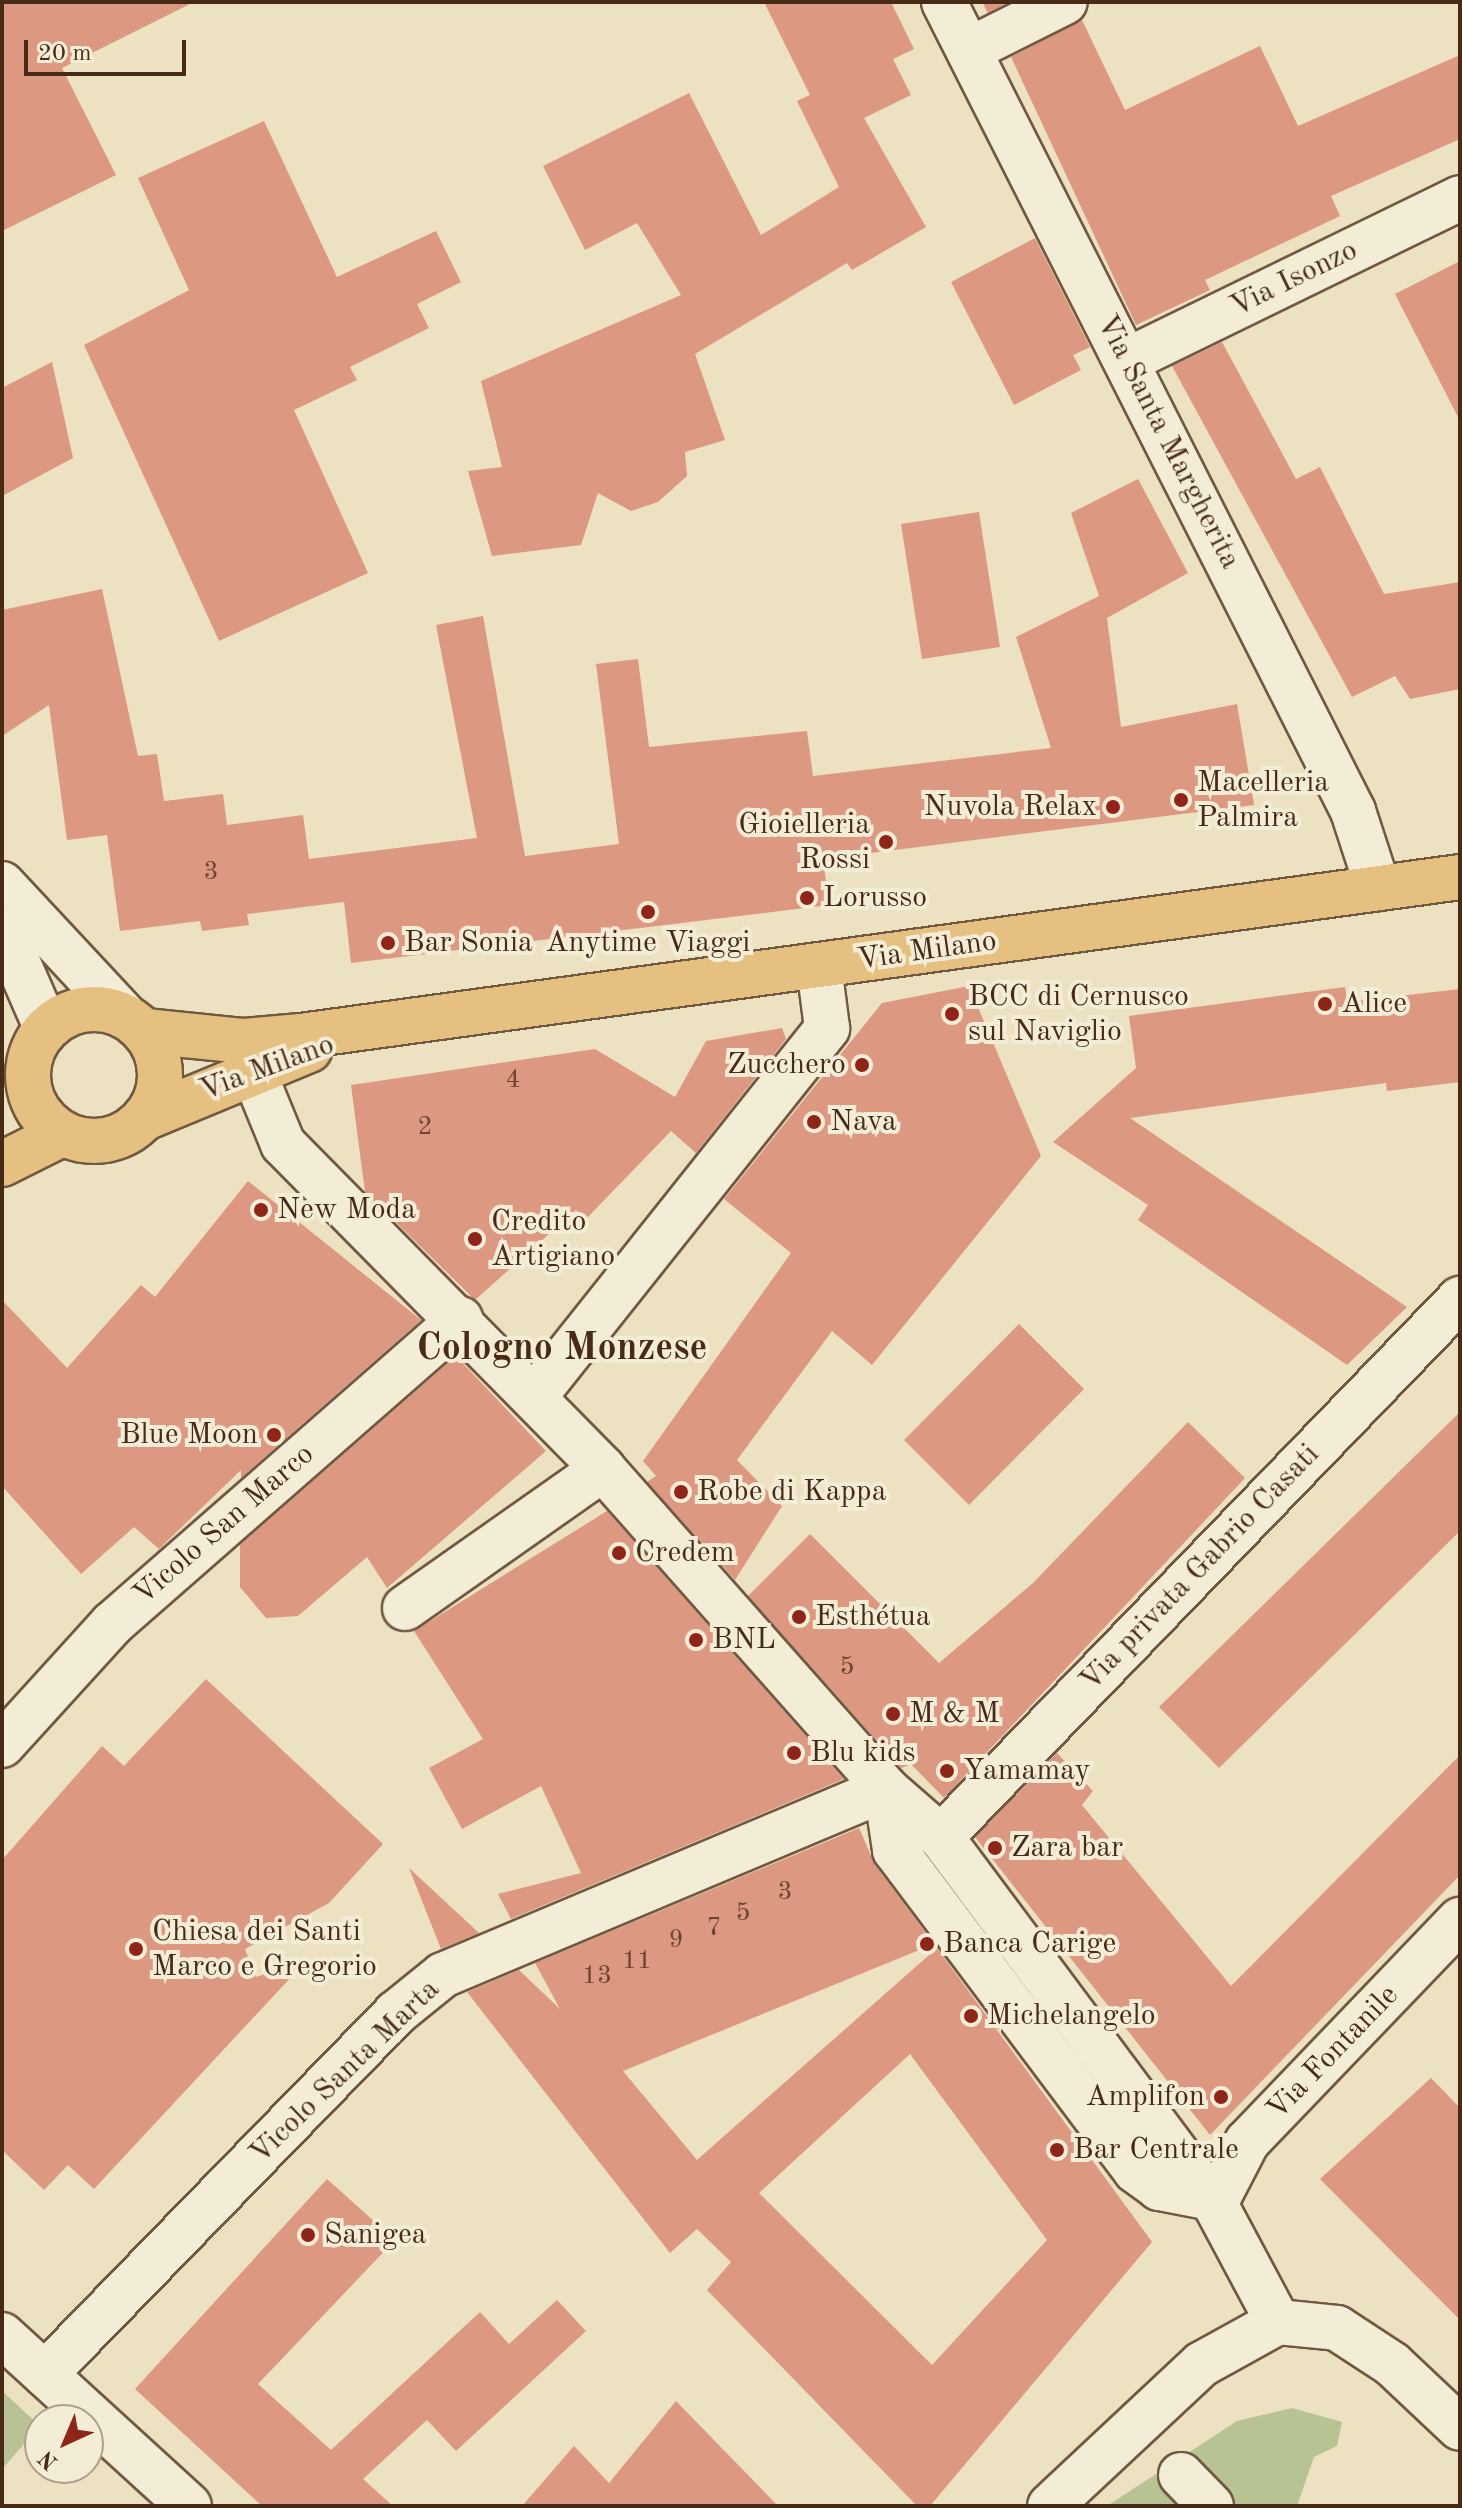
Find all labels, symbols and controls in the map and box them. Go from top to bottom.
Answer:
scale bar [28,24,190,74]
text: 20 m [38,42,92,66]
street label: Via Isonzo [1224,233,1364,325]
street label: Via Santa Margherita [1088,309,1248,575]
place label: Macelleria Palmira [1197,765,1329,836]
place label: Nuvola Relax [923,789,1097,825]
marker: Macelleria Palmira [1172,791,1190,809]
marker: Nuvola Relax [1104,798,1122,816]
place label: Gioielleria Rossi [738,807,870,878]
marker: Gioielleria Rossi [877,833,895,851]
house number: 3 [203,857,219,889]
place label: Lorusso [823,880,927,916]
marker: Lorusso [798,889,816,907]
marker: Anytime Viaggi [639,903,657,921]
street label: Via Milano [855,923,999,979]
place label: Bar Sonia [404,925,533,961]
place label: Anytime Viaggi [546,925,750,961]
marker: Bar Sonia [379,934,397,952]
place label: BCC di Cernusco sul Naviglio [968,979,1189,1050]
place label: Alice [1341,986,1407,1022]
marker: Alice [1316,995,1334,1013]
marker: BCC di Cernusco sul Naviglio [943,1005,961,1023]
street label: Via Milano [195,1027,339,1109]
place label: Zucchero [727,1047,846,1083]
marker: Zucchero [853,1056,871,1074]
house number: 4 [505,1065,521,1097]
place label: Nava [830,1104,897,1140]
house number: 2 [417,1112,433,1144]
marker: Nava [805,1113,823,1131]
place label: New Moda [277,1192,416,1228]
marker: New Moda [252,1201,270,1219]
place label: Credito Artigiano [491,1204,615,1274]
marker: Credito Artigiano [466,1230,484,1248]
district label: Cologno Monzese [417,1327,707,1373]
place label: Blue Moon [120,1417,258,1453]
marker: Blue Moon [265,1426,283,1444]
street label: Vicolo San Marco [126,1437,322,1613]
street label: Via privata Gabrio Casati [1073,1437,1327,1699]
place label: Robe di Kappa [697,1474,886,1510]
marker: Robe di Kappa [672,1483,690,1501]
place label: Credem [635,1535,734,1571]
marker: Credem [610,1544,628,1562]
place label: Esthétua [815,1599,931,1635]
marker: Esthétua [790,1608,808,1626]
place label: BNL [712,1622,776,1658]
marker: BNL [687,1631,705,1649]
house number: 5 [839,1652,855,1684]
place label: M & M [909,1696,1000,1732]
marker: M & M [884,1705,902,1723]
place label: Blu kids [810,1735,916,1771]
marker: Blu kids [785,1744,803,1762]
place label: Yamamay [963,1753,1090,1789]
marker: Yamamay [938,1762,956,1780]
place label: Zara bar [1011,1830,1123,1866]
marker: Zara bar [986,1839,1004,1857]
house number: 3 [777,1877,793,1909]
house number: 5 [735,1898,751,1930]
house number: 7 [706,1913,722,1945]
place label: Chiesa dei Santi Marco e Gregorio [152,1914,377,1984]
house number: 9 [668,1925,684,1957]
place label: Banca Carige [943,1926,1116,1962]
marker: Banca Carige [918,1935,936,1953]
marker: Chiesa dei Santi Marco e Gregorio [127,1940,145,1958]
house number: 11 [622,1946,652,1978]
house number: 13 [582,1961,612,1993]
street label: Vicolo Santa Marta [243,1972,447,2172]
street label: Via Fontanile [1260,1978,1406,2128]
place label: Michelangelo [987,1998,1156,2034]
marker: Michelangelo [962,2007,980,2025]
place label: Amplifon [1086,2079,1205,2115]
marker: Amplifon [1212,2088,1230,2106]
place label: Bar Centrale [1073,2132,1239,2168]
marker: Bar Centrale [1048,2141,1066,2159]
place label: Sanigea [324,2217,427,2253]
marker: Sanigea [299,2226,317,2244]
north arrow [24,2404,104,2484]
text: N [35,2446,62,2474]

